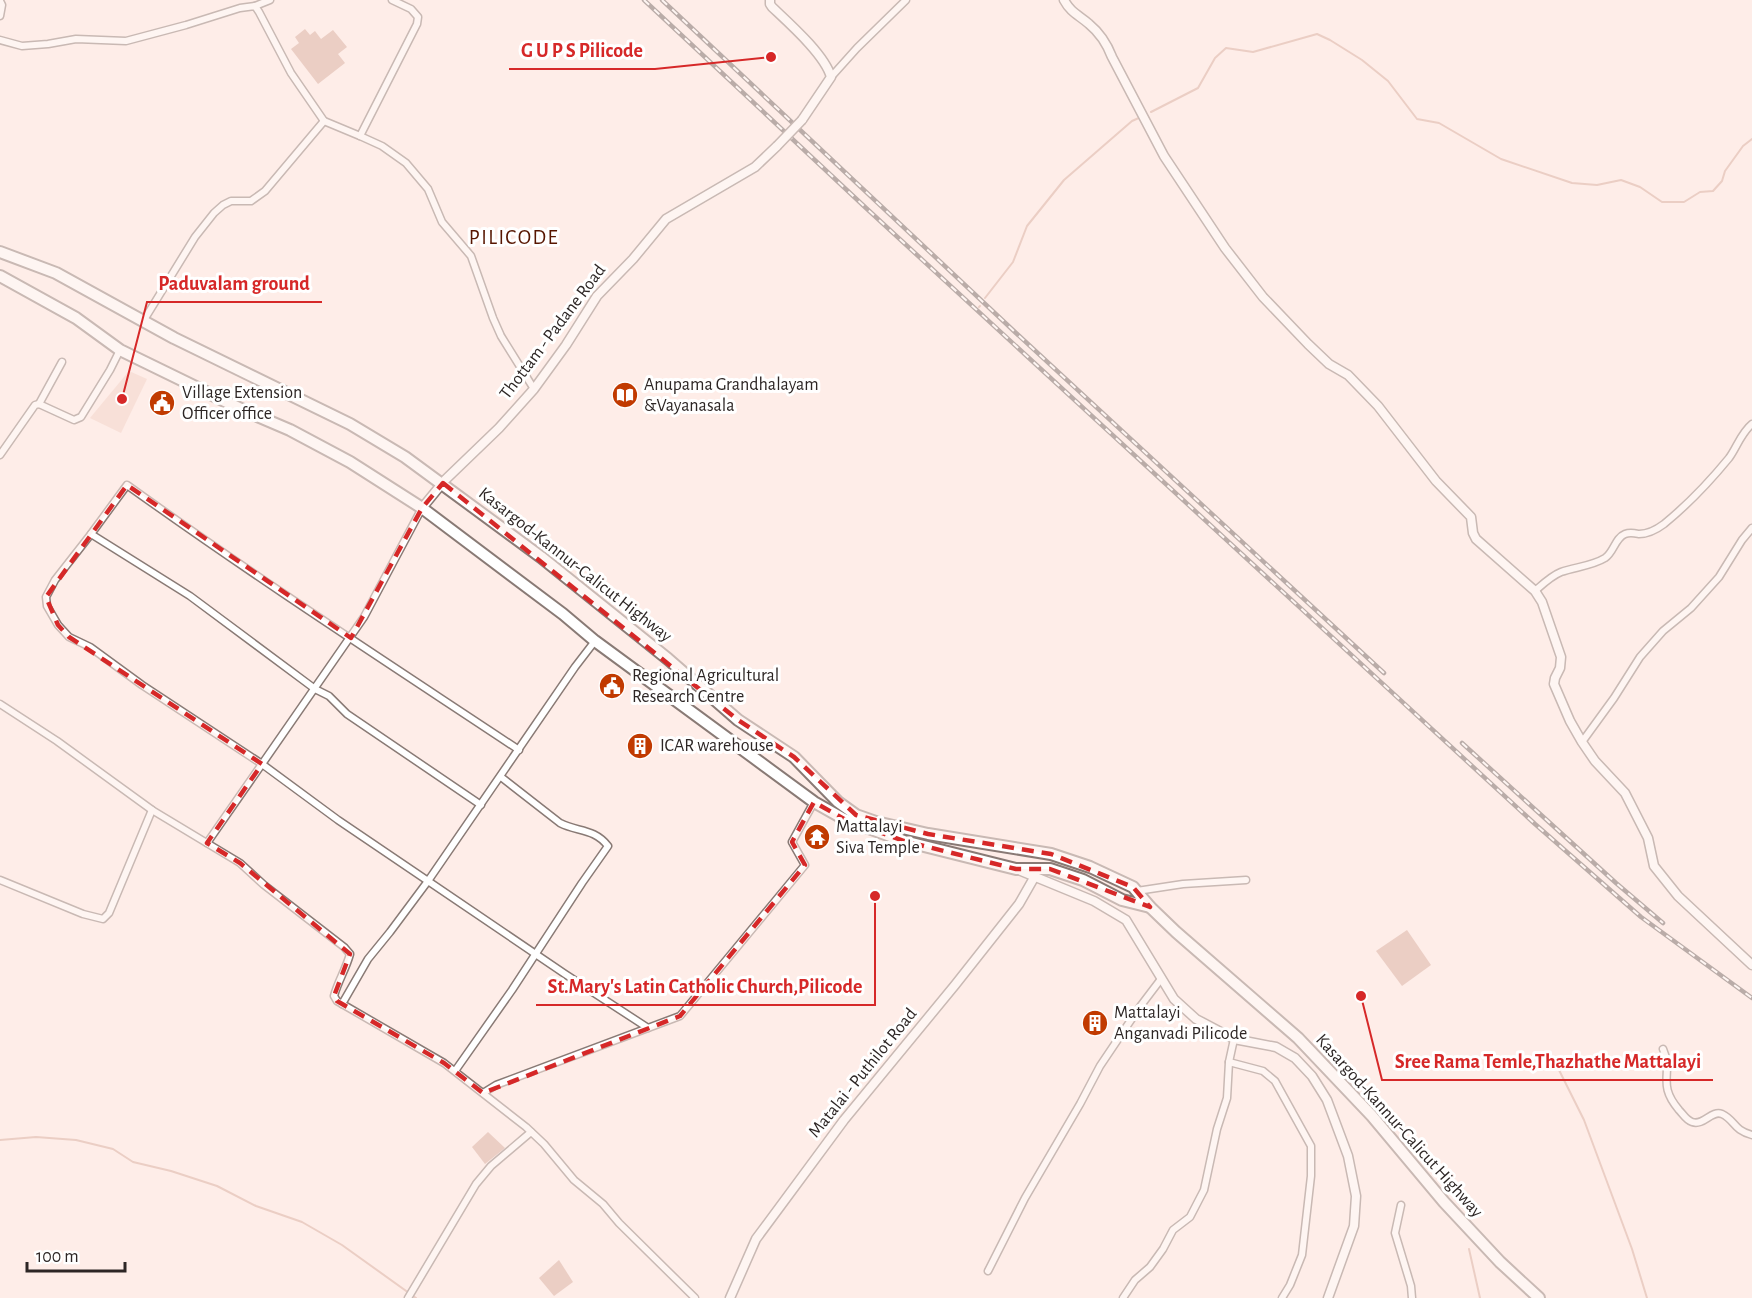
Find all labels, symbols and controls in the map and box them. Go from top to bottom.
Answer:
callout: G U P S Pilicode [509,31,655,69]
text: G U P S Pilicode [521,41,643,61]
district label: PILICODE [469,227,559,248]
street label: Thottam - Padane Road [497,261,609,403]
callout: Paduvalam ground [147,264,322,302]
text: Paduvalam ground [158,274,310,294]
place label: Anupama Grandhalayam &Vayanasala [644,376,819,415]
library icon: Anupama Grandhalayam &Vayanasala [610,380,640,410]
place label: Village Extension Officer office [182,384,302,423]
public building icon: Village Extension Officer office [147,388,177,418]
street label: Kasargod-Kannur-Calicut Highway [475,484,675,646]
place label: Regional Agricultural Research Centre [632,667,779,706]
public building icon: Regional Agricultural Research Centre [597,671,627,701]
building icon: ICAR warehouse [625,731,655,761]
place label: ICAR warehouse [660,737,774,755]
place label: Mattalayi Siva Temple [836,818,920,857]
temple icon: Mattalayi Siva Temple [802,822,832,852]
callout: St.Mary's Latin Catholic Church,Pilicode [536,967,875,1005]
text: St.Mary's Latin Catholic Church,Pilicode [548,977,862,997]
place label: Mattalayi Anganvadi Pilicode [1114,1004,1247,1043]
street label: Matalai - Puthilot Road [805,1005,921,1141]
building icon: Mattalayi Anganvadi Pilicode [1080,1008,1110,1038]
street label: Kasargod-Kannur-Calicut Highway [1312,1031,1486,1221]
callout: Sree Rama Temle,Thazhathe Mattalayi [1382,1042,1713,1080]
text: Sree Rama Temle,Thazhathe Mattalayi [1395,1052,1701,1072]
scale bar [27,1235,124,1273]
text: 100 m [36,1248,79,1266]

